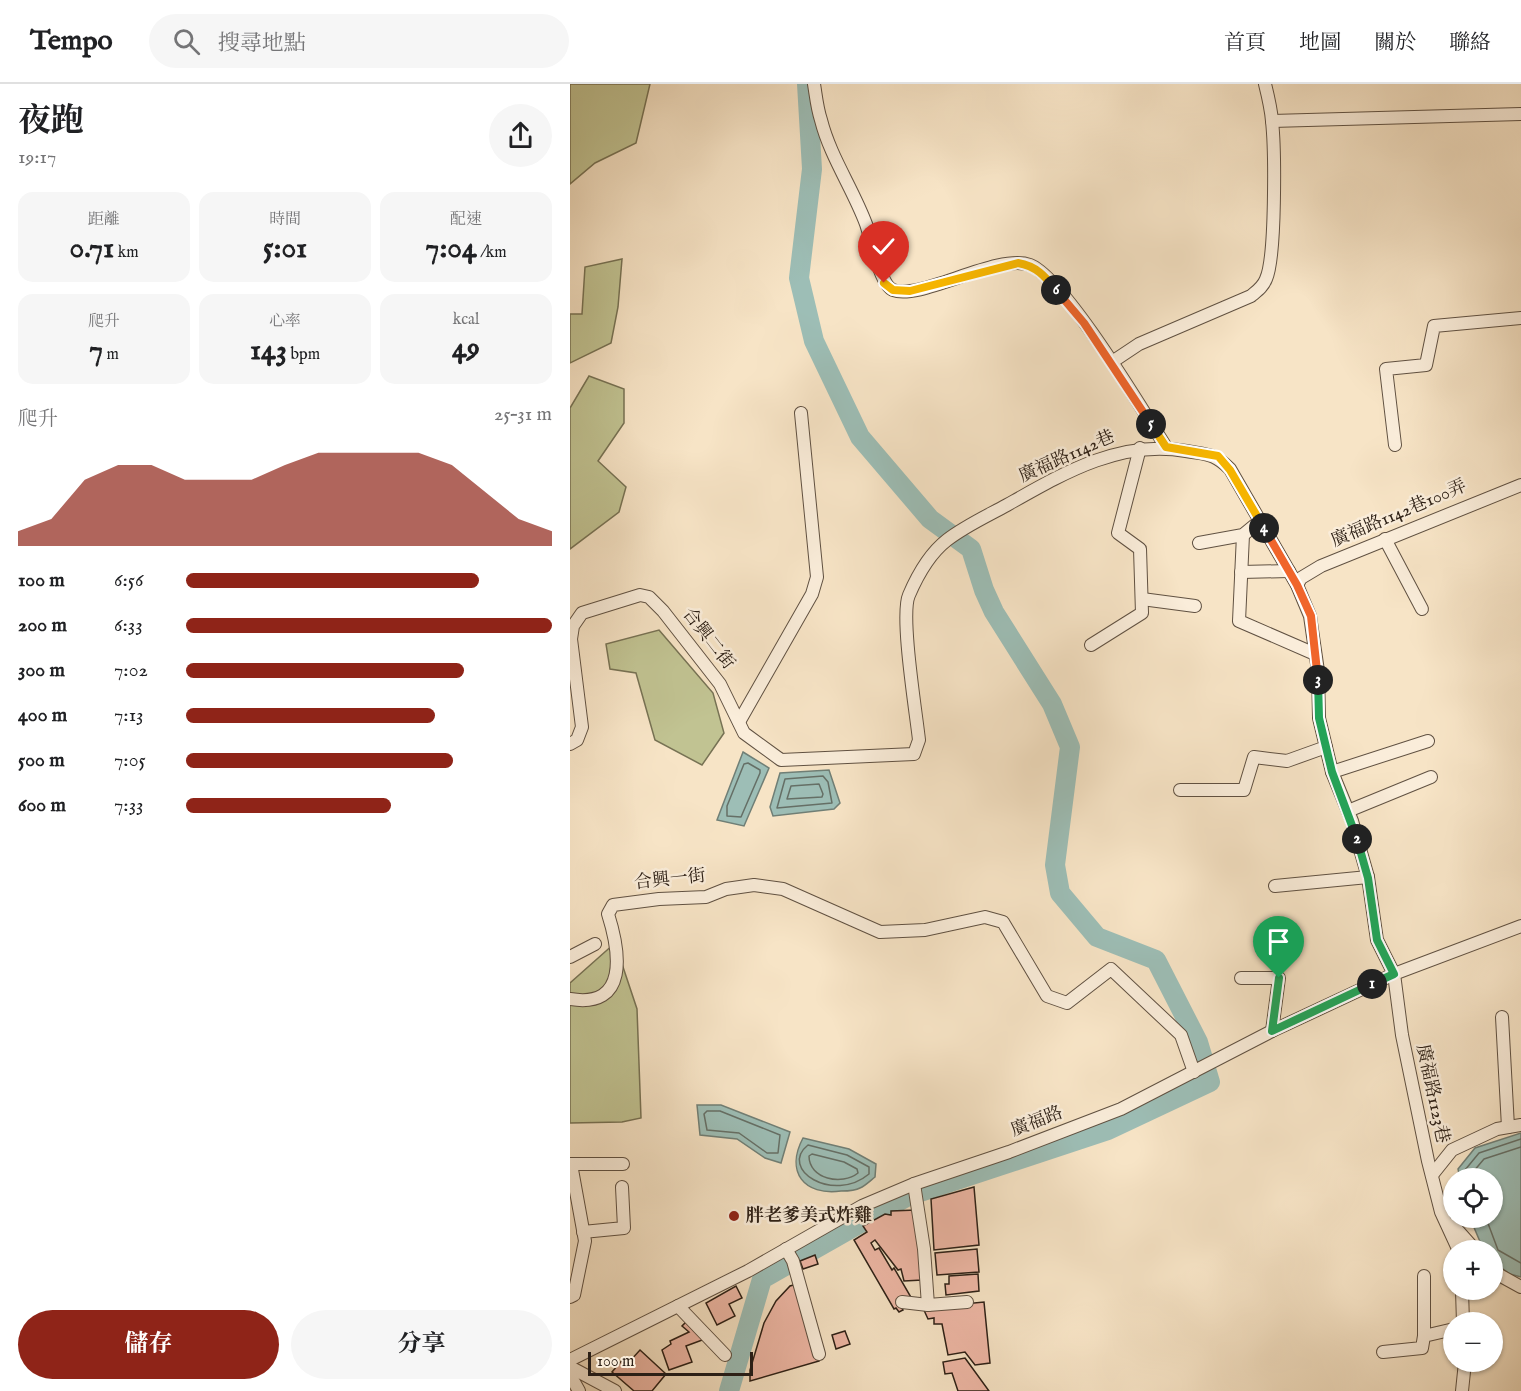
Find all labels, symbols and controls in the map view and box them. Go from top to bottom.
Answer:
search box [149,14,569,68]
text: Tempo [30,24,113,59]
icon: search [170,25,203,58]
text: 搜尋地點 [218,30,306,58]
text: 首頁 [1224,30,1266,57]
text: 地圖 [1299,30,1341,57]
text: 關於 [1374,30,1416,57]
text: 聯絡 [1449,30,1491,57]
text: 夜跑 [18,101,84,143]
button: share [489,104,552,167]
text: 19:17 [18,145,56,170]
text: 距離 [88,210,120,230]
text: 時間 [269,210,301,230]
text: 配速 [450,210,482,230]
pin [858,221,909,283]
text: 0.71 [69,230,114,268]
text: 5:01 [263,230,307,268]
text: 7:04 [425,230,477,268]
icon: check [867,230,900,263]
text: km [114,243,139,263]
text: /km [477,243,507,263]
pin: 6 [1041,275,1071,305]
text: 6 [1053,280,1059,300]
text: kcal [453,310,479,330]
text: 爬升 [88,312,120,332]
text: 心率 [269,312,301,332]
text: 49 [452,330,480,368]
text: 7 [89,332,103,370]
text: 143 [250,332,287,370]
text: m [103,345,119,365]
text: bpm [287,345,320,365]
text: 25–31 m [494,402,552,427]
text: 爬升 [18,407,58,432]
pin: 5 [1136,409,1166,439]
text: 5 [1148,414,1154,434]
street label: 廣福路1142巷 [1015,426,1119,488]
street label: 廣福路1142巷100弄 [1328,475,1470,553]
pin: 4 [1249,513,1279,543]
text: 4 [1260,518,1268,538]
text: 100 m [18,568,65,593]
text: 6:56 [114,568,143,593]
street label: 合興二街 [677,604,739,674]
text: 200 m [18,613,67,638]
text: 6:33 [114,613,143,638]
text: 300 m [18,658,65,683]
text: 7:02 [114,658,148,683]
pin: 3 [1303,665,1333,695]
text: 3 [1315,670,1321,690]
text: 400 m [18,703,67,728]
text: 7:13 [114,703,144,728]
text: 500 m [18,748,65,773]
text: 7:05 [114,748,146,773]
text: 600 m [18,793,66,818]
text: 7:33 [114,793,144,818]
pin: 2 [1342,824,1372,854]
text: 2 [1353,829,1361,849]
street label: 合興一街 [633,865,707,895]
pin [1253,916,1304,978]
icon: arrive [1262,925,1295,958]
pin: 1 [1357,969,1387,999]
text: 1 [1369,974,1375,994]
street label: 廣福路1123巷 [1410,1042,1454,1146]
street label: 廣福路 [1008,1102,1066,1142]
map controls [1443,1168,1503,1372]
button: locate [1443,1168,1503,1228]
place label: 胖老爹美式炸雞 [746,1205,872,1228]
marker: 胖老爹美式炸雞 [727,1209,741,1223]
button: + [1443,1240,1503,1300]
button: 儲存 [18,1310,279,1379]
button: 分享 [291,1310,552,1379]
button: − [1443,1312,1503,1372]
scale bar [588,1349,753,1376]
text: 100 m [597,1352,634,1372]

